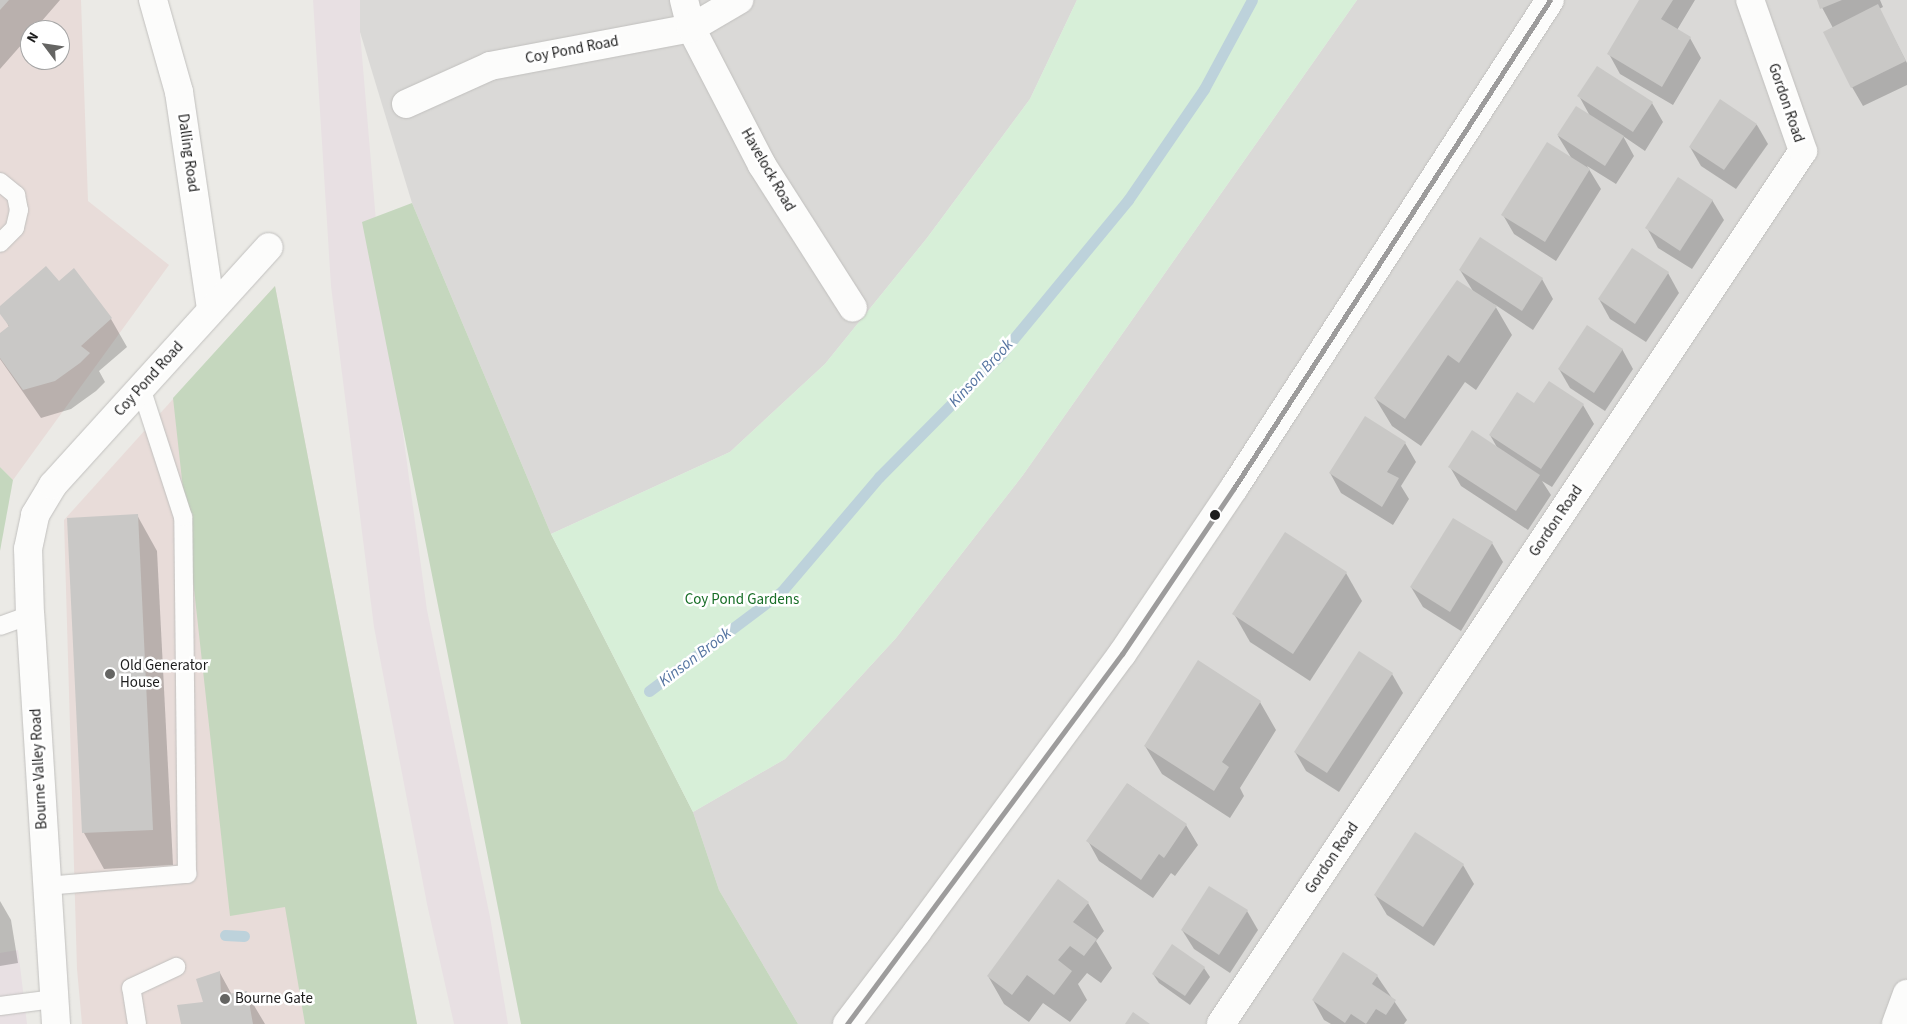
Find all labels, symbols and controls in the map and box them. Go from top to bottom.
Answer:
north arrow [20,20,70,70]
text: N [22,29,44,47]
street label: Coy Pond Road [524,32,620,68]
street label: Gordon Road [1764,61,1808,145]
street label: Dalling Road [174,113,202,193]
street label: Havelock Road [737,125,799,215]
water label: Kinson Brook [945,335,1017,411]
street label: Coy Pond Road [111,338,187,420]
street label: Gordon Road [1526,482,1586,560]
unlabelled marker [1210,510,1220,520]
park label: Coy Pond Gardens [685,591,799,609]
water label: Kinson Brook [655,624,735,690]
place label: Old Generator House [120,656,208,691]
marker: Old Generator House [104,668,116,680]
street label: Bourne Valley Road [27,708,51,830]
street label: Gordon Road [1302,819,1362,897]
place label: Bourne Gate [235,990,313,1008]
marker: Bourne Gate [219,993,231,1005]

